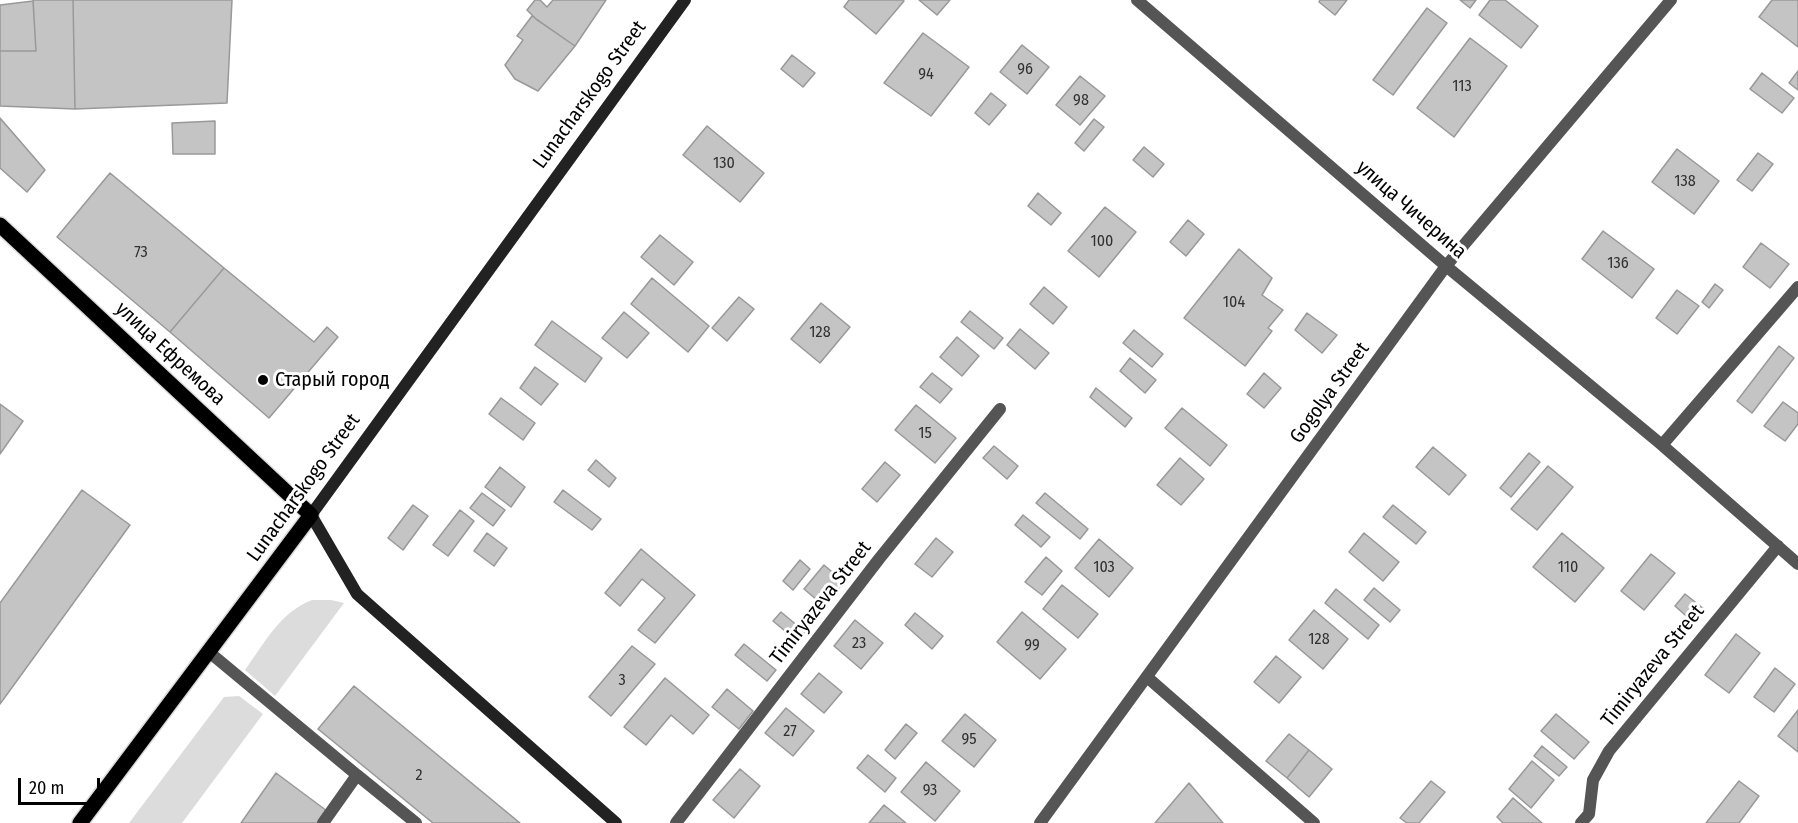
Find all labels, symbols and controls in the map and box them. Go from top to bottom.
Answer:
street label: Lunacharskogo Street [528,16,652,174]
house number: 96 [1017,60,1033,80]
house number: 94 [918,65,934,85]
house number: 113 [1452,77,1472,97]
house number: 98 [1073,91,1089,111]
house number: 130 [713,154,735,174]
street label: улица Чичерина [1351,156,1471,264]
house number: 138 [1674,172,1696,192]
house number: 100 [1091,232,1113,252]
house number: 73 [134,243,148,263]
house number: 136 [1607,254,1629,274]
house number: 104 [1223,293,1245,313]
street label: улица Ефремова [110,297,230,411]
house number: 128 [809,323,831,343]
street label: Gogolya Street [1285,338,1375,448]
place label: Старый город [275,368,390,392]
marker: Старый город [256,373,270,387]
street label: Lunacharskogo Street [242,409,366,567]
house number: 15 [918,424,932,444]
street label: Timiryazeva Street [765,537,877,669]
house number: 103 [1093,558,1115,578]
house number: 110 [1558,558,1578,578]
street label: Timiryazeva Street [1596,600,1710,732]
house number: 128 [1308,630,1330,650]
house number: 23 [852,634,866,654]
house number: 99 [1024,636,1040,656]
house number: 3 [618,671,626,691]
house number: 27 [783,722,797,742]
house number: 95 [961,730,977,750]
scale bar [21,766,104,804]
house number: 2 [415,766,423,786]
text: 20 m [29,777,64,799]
house number: 93 [923,781,937,801]

